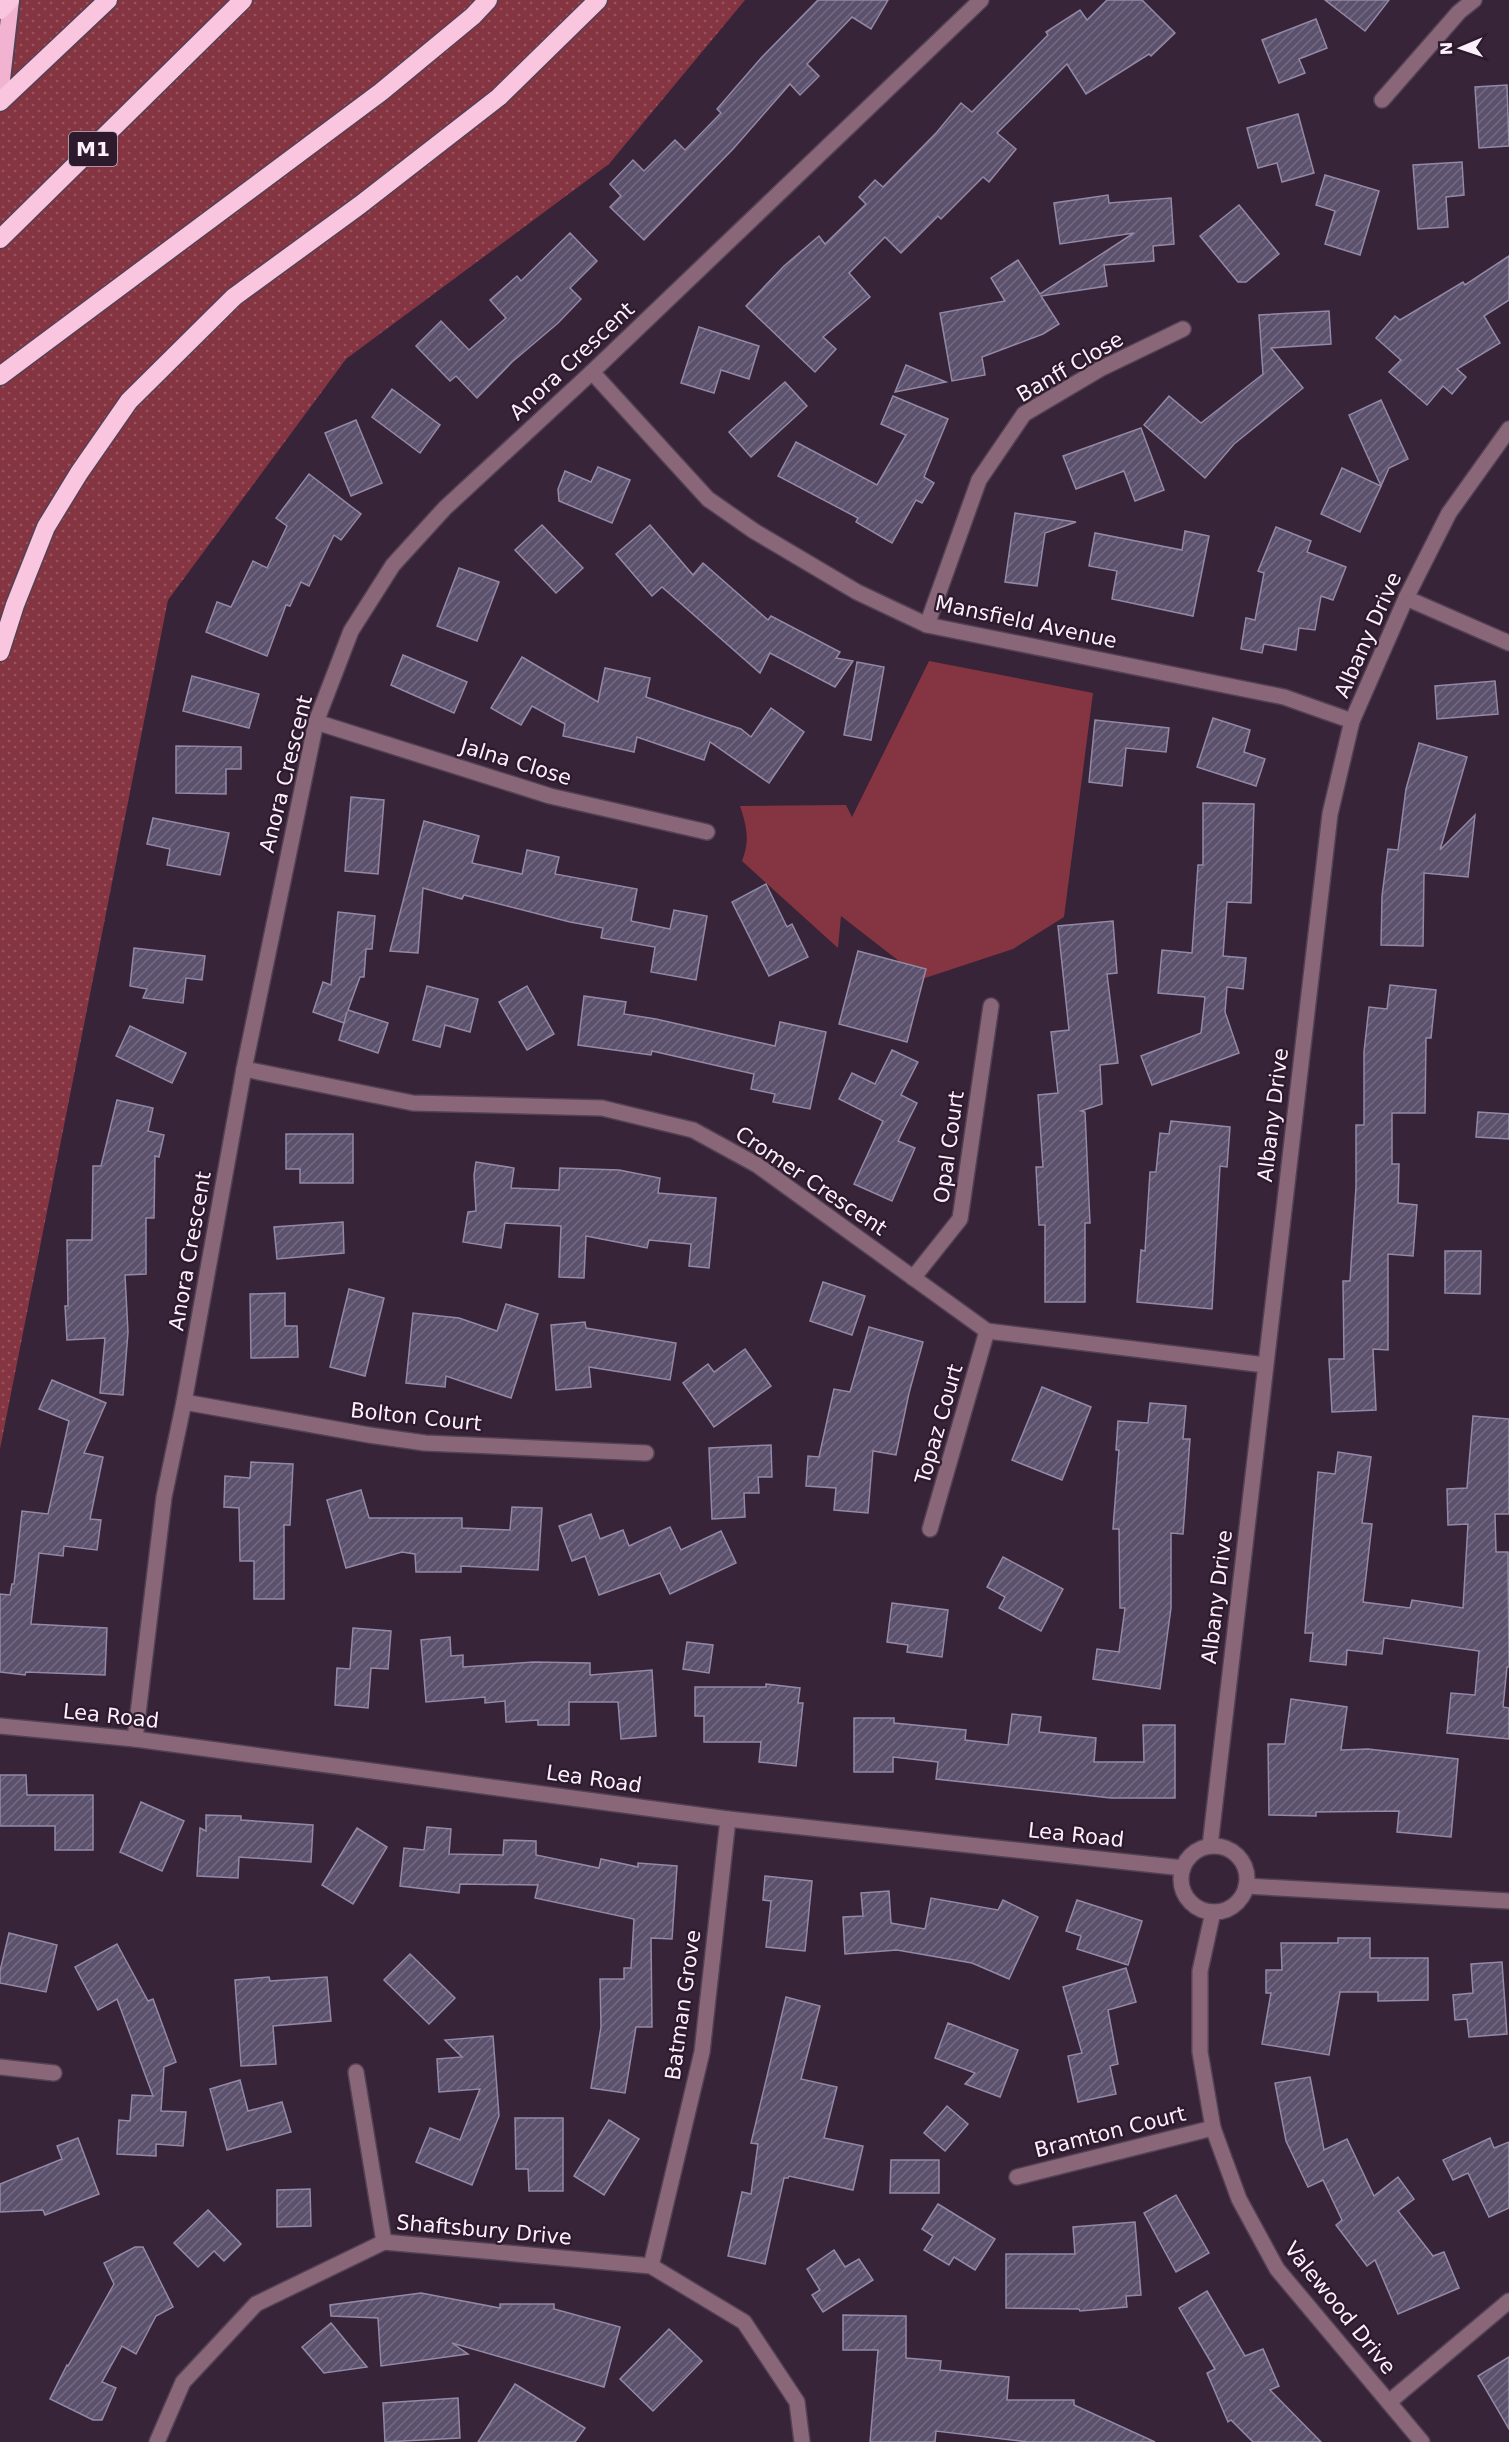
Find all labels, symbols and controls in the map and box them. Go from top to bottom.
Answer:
north arrow [1431,18,1491,78]
text: N [1437,41,1456,56]
road number: M1 [69,132,117,166]
street label: Anora Crescent [505,297,639,425]
street label: Banff Close [1012,327,1128,407]
street label: Albany Drive [1330,569,1406,701]
street label: Mansfield Avenue [933,591,1119,653]
street label: Anora Crescent [255,693,317,855]
street label: Jalna Close [456,733,574,790]
street label: Albany Drive [1253,1047,1293,1183]
street label: Opal Court [929,1089,969,1205]
street label: Cromer Crescent [731,1122,891,1240]
street label: Anora Crescent [164,1169,216,1333]
street label: Topaz Court [910,1361,968,1488]
street label: Bolton Court [349,1398,483,1436]
street label: Albany Drive [1197,1529,1237,1665]
street label: Lea Road [62,1699,160,1733]
street label: Lea Road [545,1760,643,1798]
street label: Lea Road [1027,1818,1125,1852]
street label: Batman Grove [661,1928,705,2082]
street label: Bramton Court [1032,2102,1188,2162]
street label: Shaftsbury Drive [395,2210,573,2250]
street label: Valewood Drive [1279,2237,1401,2379]

